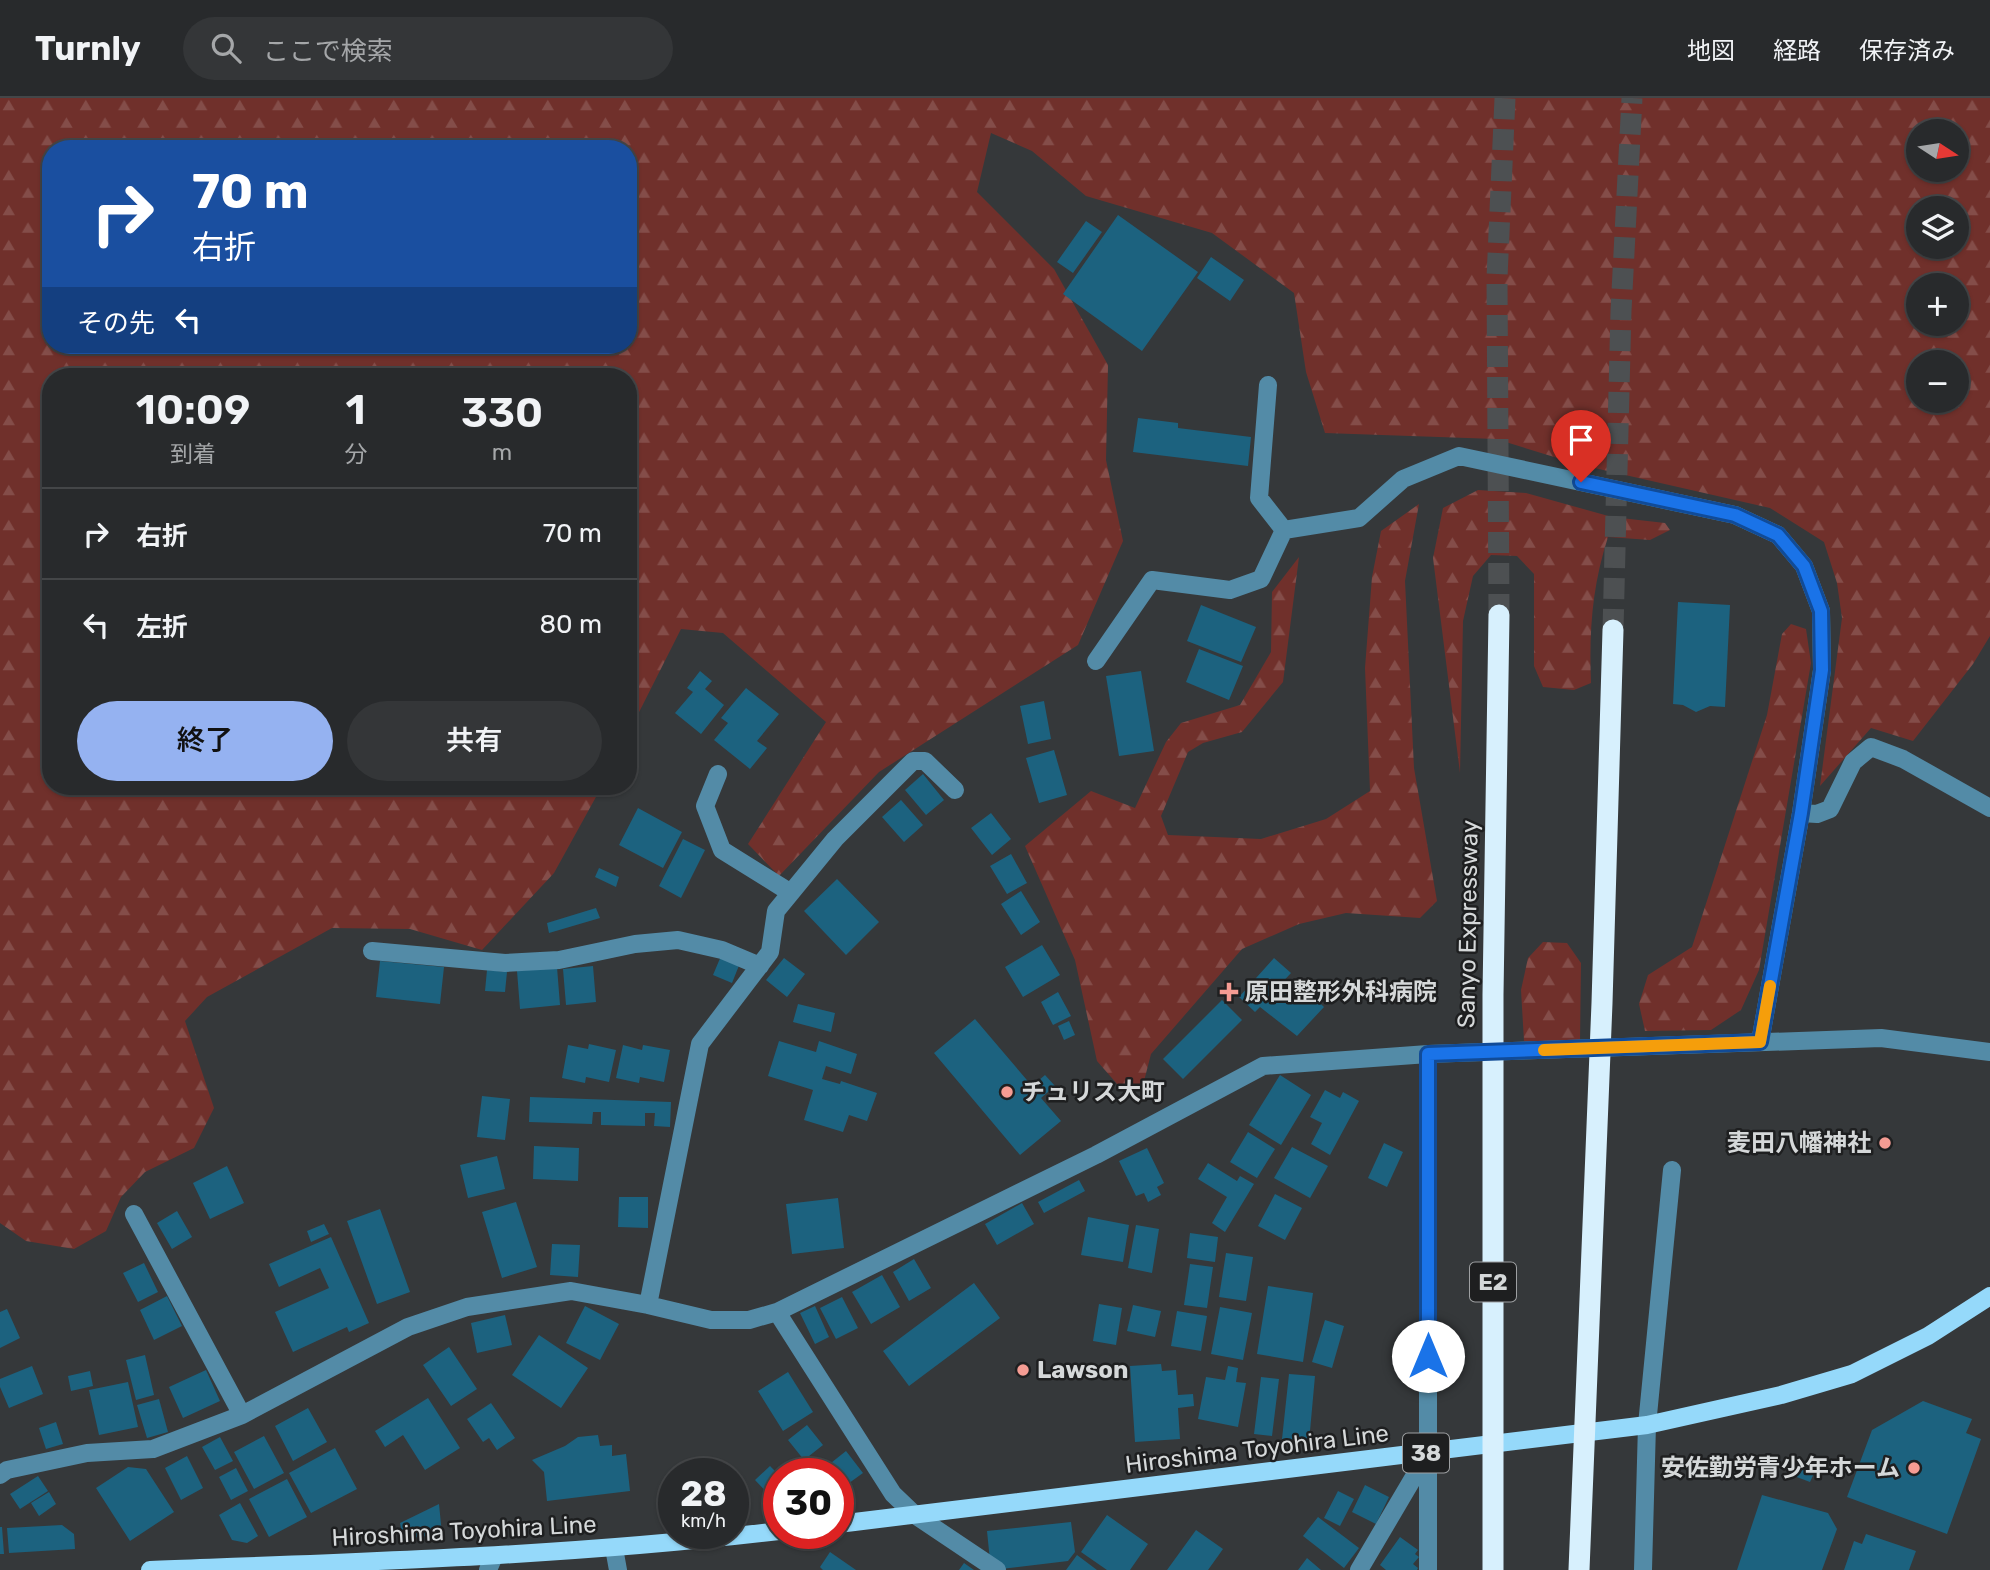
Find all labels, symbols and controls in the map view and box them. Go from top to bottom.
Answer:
search box [183,17,673,80]
text: Turnly [35,29,141,68]
icon: search [207,29,245,67]
text: ここで検索 [263,36,393,67]
text: 地図 [1687,37,1735,65]
text: 経路 [1773,37,1821,65]
text: 保存済み [1859,37,1955,65]
north arrow [1906,119,1969,182]
map controls [1906,119,1969,413]
text: 70 m [192,162,309,220]
icon: right [77,168,168,259]
button: layers [1906,196,1969,259]
text: 右折 [192,228,256,266]
button: + [1906,273,1969,336]
icon: left [169,301,207,339]
text: その先 [77,308,155,339]
button: − [1906,350,1969,413]
text: 10:09 [136,385,250,435]
text: 1 [346,385,366,435]
text: 330 [461,388,543,438]
pin [1551,410,1611,482]
icon: arrive [1562,421,1600,459]
text: m [492,438,512,466]
text: 到着 [170,440,216,468]
text: 分 [344,440,367,468]
icon: right [77,515,115,553]
text: 70 m [543,518,602,549]
text: 右折 [136,521,188,552]
icon: left [77,606,115,644]
text: 80 m [539,609,602,640]
text: 左折 [136,612,188,643]
button: 終了 [77,701,333,781]
button: 共有 [347,701,602,781]
street label: Sanyo Expressway [1452,820,1484,1028]
place label: 原田整形外科病院 [1245,978,1437,1006]
marker: 原田整形外科病院 [1219,982,1239,1002]
place label: チュリス大町 [1021,1078,1165,1106]
marker: チュリス大町 [999,1084,1015,1100]
place label: 麦田八幡神社 [1727,1129,1871,1157]
marker: 麦田八幡神社 [1877,1135,1893,1151]
road number: E2 [1470,1262,1516,1302]
position arrow [1391,1319,1465,1393]
place label: Lawson [1037,1356,1128,1384]
marker: Lawson [1015,1362,1031,1378]
street label: Hiroshima Toyohira Line [1124,1419,1390,1479]
road number: 38 [1403,1434,1449,1472]
place label: 安佐勤労青少年ホーム [1661,1454,1900,1482]
speed limit sign: 30 [763,1458,854,1549]
marker: 安佐勤労青少年ホーム [1906,1460,1922,1476]
text: 28 [680,1473,727,1515]
street label: Hiroshima Toyohira Line [331,1510,597,1552]
text: km/h [681,1510,726,1532]

